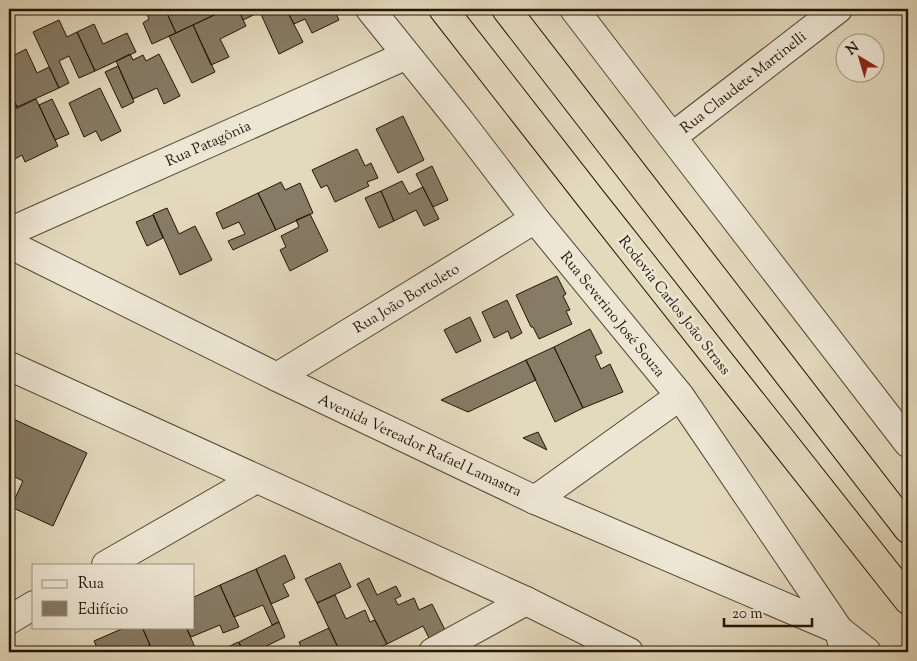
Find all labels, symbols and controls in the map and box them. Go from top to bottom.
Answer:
street label: Rua Claudete Martinelli [676,27,811,139]
north arrow [834,32,884,82]
text: N [843,38,864,61]
street label: Rua Patagônia [163,116,255,173]
street label: Rodovia Carlos João Strass [613,232,735,380]
street label: Rua Severino José Souza [555,248,669,382]
street label: Rua João Bortoleto [350,259,464,339]
street label: Avenida Vereador Rafael Lamastra [314,390,525,503]
legend [32,564,195,628]
text: Rua [78,574,104,595]
scale bar [724,596,812,628]
text: Edifício [78,600,128,621]
text: 20 m [732,604,763,625]

